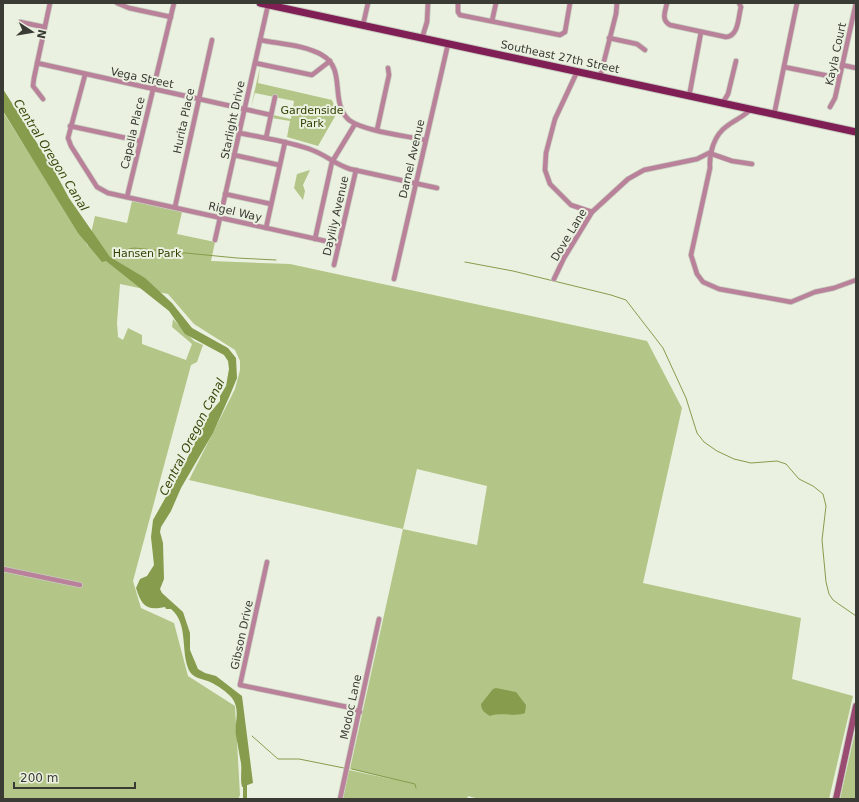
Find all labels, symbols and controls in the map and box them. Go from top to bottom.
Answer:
north arrow [12,12,52,52]
street label: Kayla Court [823,21,849,87]
text: N [34,28,49,40]
street label: Southeast 27th Street [499,38,621,76]
street label: Vega Street [109,65,175,91]
street label: Starlight Drive [218,79,248,160]
street label: Hurita Place [171,87,197,155]
street label: Capella Place [118,95,148,170]
water label: Central Oregon Canal [11,96,92,214]
park label: Gardenside Park [281,104,344,130]
street label: Darnel Avenue [397,118,427,200]
street label: Daylily Avenue [320,174,352,257]
street label: Rigel Way [207,200,263,225]
street label: Dove Lane [548,206,590,263]
park label: Hansen Park [113,247,182,260]
water label: Central Oregon Canal [156,375,228,498]
street label: Gibson Drive [228,599,256,671]
street label: Modoc Lane [338,673,364,741]
scale bar [14,764,135,790]
text: 200 m [20,771,58,785]

